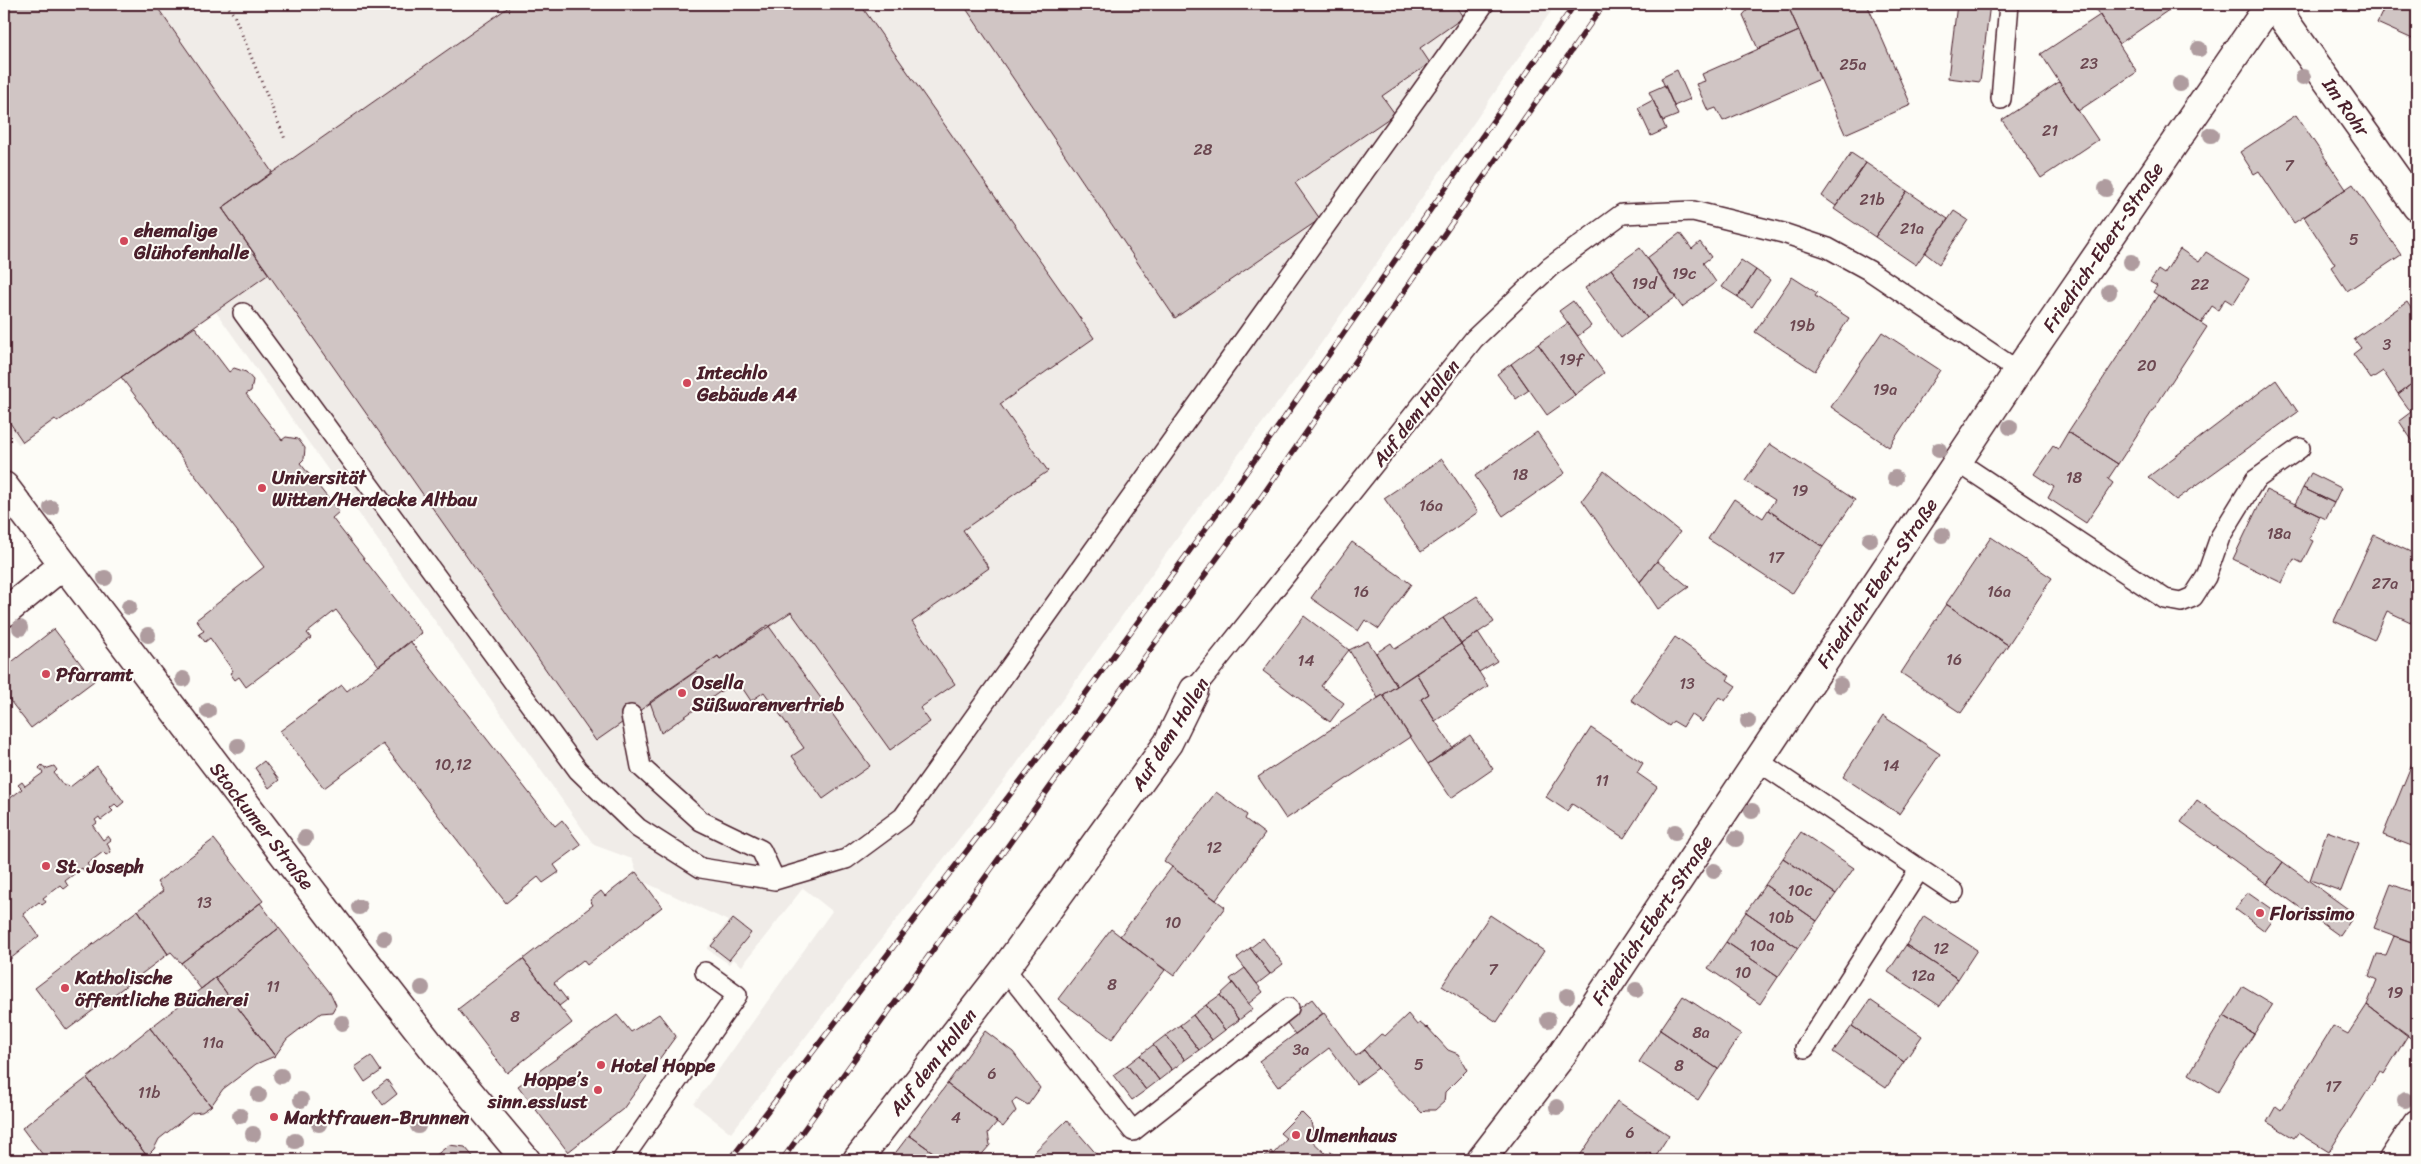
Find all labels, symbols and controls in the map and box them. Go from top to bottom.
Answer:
house number: 23 [2080,49,2098,78]
house number: 25a [1839,50,1867,79]
street label: Im Rohr [2313,70,2379,144]
house number: 21 [2042,116,2058,145]
house number: 28 [1194,135,1213,164]
house number: 7 [2284,151,2294,180]
street label: Friedrich-Ebert-Straße [2034,155,2173,339]
house number: 21b [1860,185,1885,214]
place label: ehemalige Glühofenhalle [133,214,250,269]
house number: 21a [1900,214,1924,243]
house number: 5 [2349,225,2359,254]
marker: ehemalige Glühofenhalle [118,235,130,247]
house number: 19c [1672,259,1696,288]
house number: 19d [1631,269,1658,298]
house number: 22 [2191,270,2209,299]
house number: 19b [1789,311,1815,340]
house number: 3 [2383,330,2392,359]
house number: 19f [1559,345,1585,374]
house number: 20 [2137,351,2157,380]
street label: Auf dem Hollen [1363,352,1469,475]
place label: Intechlo Gebäude A4 [696,356,797,411]
house number: 19a [1873,375,1897,404]
marker: Intechlo Gebäude A4 [681,377,693,389]
house number: 18 [1512,460,1529,489]
place label: Universität Witten/Herdecke Altbau [272,461,478,516]
house number: 18 [2066,463,2083,492]
house number: 19 [1792,476,1809,505]
marker: Universität Witten/Herdecke Altbau [256,482,268,494]
house number: 16a [1419,491,1443,520]
street label: Friedrich-Ebert-Straße [1808,491,1947,675]
house number: 18a [2267,519,2291,548]
house number: 17 [1768,543,1785,572]
house number: 27a [2372,569,2398,598]
house number: 16 [1353,577,1369,606]
house number: 16a [1987,577,2011,606]
house number: 16 [1946,645,1962,674]
house number: 14 [1298,646,1314,675]
place label: Pfarramt [56,658,134,691]
place label: Osella Süßwarenvertrieb [691,666,844,721]
marker: Pfarramt [40,668,52,680]
house number: 13 [1679,669,1695,698]
street label: Auf dem Hollen [1121,671,1218,798]
marker: Osella Süßwarenvertrieb [676,687,688,699]
house number: 10,12 [434,750,472,779]
house number: 14 [1883,751,1899,780]
street label: Stockumer Straße [201,754,323,898]
house number: 11 [1595,766,1609,795]
street label: Friedrich-Ebert-Straße [1583,828,1722,1012]
house number: 12 [1206,833,1222,862]
place label: St. Joseph [55,850,144,883]
marker: St. Joseph [40,860,52,872]
house number: 10c [1788,876,1812,905]
house number: 13 [196,888,212,917]
place label: Florissimo [2269,897,2355,930]
house number: 10b [1768,903,1794,932]
marker: Florissimo [2254,907,2266,919]
house number: 10 [1165,908,1181,937]
house number: 10a [1749,931,1775,960]
house number: 12 [1933,934,1949,963]
house number: 7 [1488,955,1498,984]
house number: 10 [1735,958,1751,987]
place label: Katholische öffentliche Bücherei [74,961,249,1016]
house number: 12a [1911,961,1935,990]
house number: 8 [1107,970,1117,999]
house number: 11 [266,972,280,1001]
house number: 19 [2387,978,2404,1007]
marker: Katholische öffentliche Bücherei [59,982,71,994]
street label: Auf dem Hollen [880,1001,986,1124]
house number: 8 [510,1002,520,1031]
house number: 8a [1692,1018,1710,1047]
house number: 11a [202,1028,224,1057]
house number: 3a [1293,1035,1309,1064]
place label: Hotel Hoppe [610,1049,715,1082]
house number: 5 [1414,1050,1424,1079]
house number: 8 [1674,1051,1684,1080]
marker: Hotel Hoppe [595,1059,607,1071]
house number: 6 [987,1059,997,1088]
place label: Hoppe’s sinn.esslust [487,1063,589,1118]
house number: 17 [2325,1072,2342,1101]
house number: 11b [138,1078,160,1107]
marker: Hoppe’s sinn.esslust [592,1084,604,1096]
place label: Marktfrauen-Brunnen [283,1101,470,1134]
house number: 4 [951,1103,961,1132]
marker: Marktfrauen-Brunnen [268,1111,280,1123]
house number: 6 [1625,1118,1635,1147]
place label: Ulmenhaus [1306,1119,1398,1152]
marker: Ulmenhaus [1290,1129,1302,1141]

